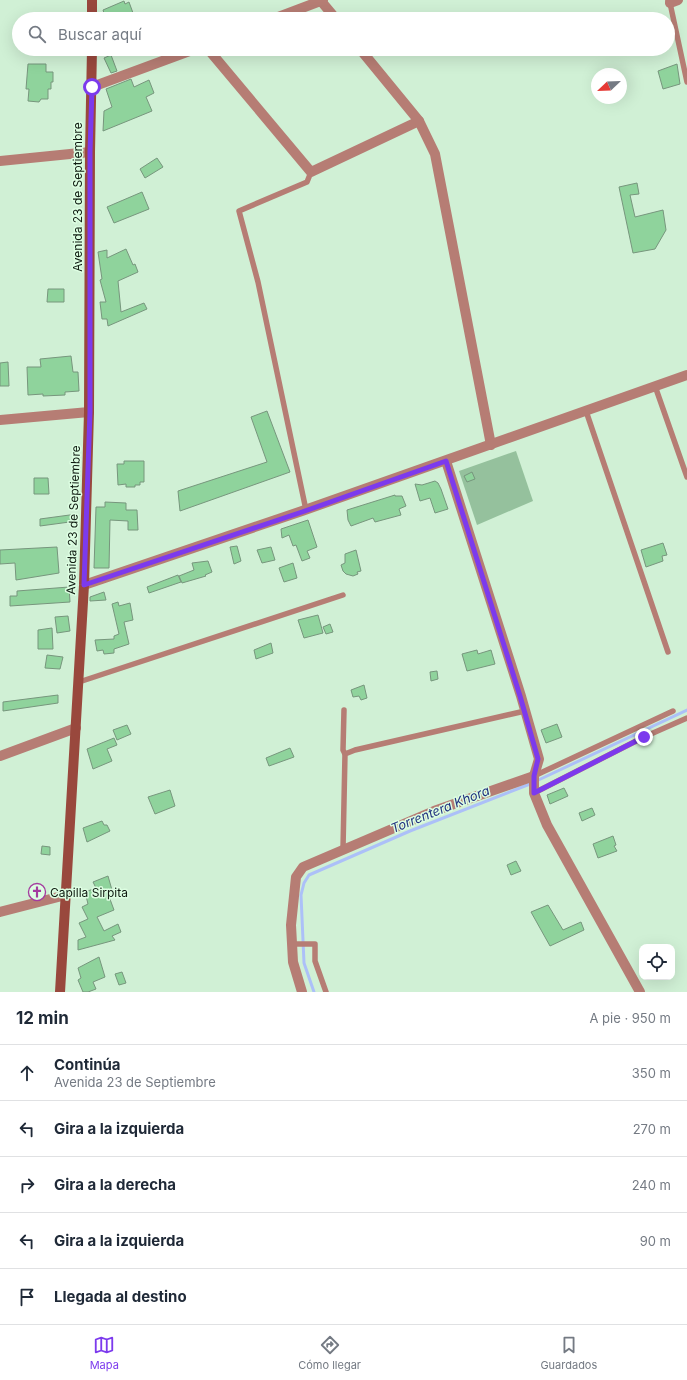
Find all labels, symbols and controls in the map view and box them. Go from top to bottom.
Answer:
search box [12,12,675,56]
icon: search [26,23,48,45]
text: Buscar aquí [58,25,142,44]
north arrow [591,68,627,104]
route start [83,78,101,96]
street label: Avenida 23 de Septiembre [70,122,85,272]
street label: Avenida 23 de Septiembre [63,445,83,595]
route end [635,728,653,746]
water label: Torrentera Khora [388,782,492,836]
church icon: Capilla Sirpita [27,882,47,902]
place label: Capilla Sirpita [50,885,128,900]
map controls [639,944,675,980]
button: locate [639,944,675,980]
text: 12 min [16,1008,69,1028]
text: A pie · 950 m [589,1010,671,1026]
text: Continúa [54,1055,121,1074]
icon: ahead [16,1062,38,1084]
text: 350 m [632,1065,671,1081]
text: Avenida 23 de Septiembre [54,1074,216,1090]
icon: left [16,1118,38,1140]
text: Gira a la izquierda [54,1119,184,1138]
text: 270 m [633,1121,671,1137]
icon: right [16,1174,38,1196]
text: Gira a la derecha [54,1175,176,1194]
text: 240 m [632,1177,671,1193]
icon: left [16,1230,38,1252]
text: Gira a la izquierda [54,1231,184,1250]
text: 90 m [640,1233,671,1249]
icon: arrive [16,1286,38,1308]
text: Llegada al destino [54,1287,187,1306]
tab: Mapa [90,1334,119,1372]
tab: Cómo llegar [298,1334,361,1372]
tab: Guardados [540,1334,597,1372]

